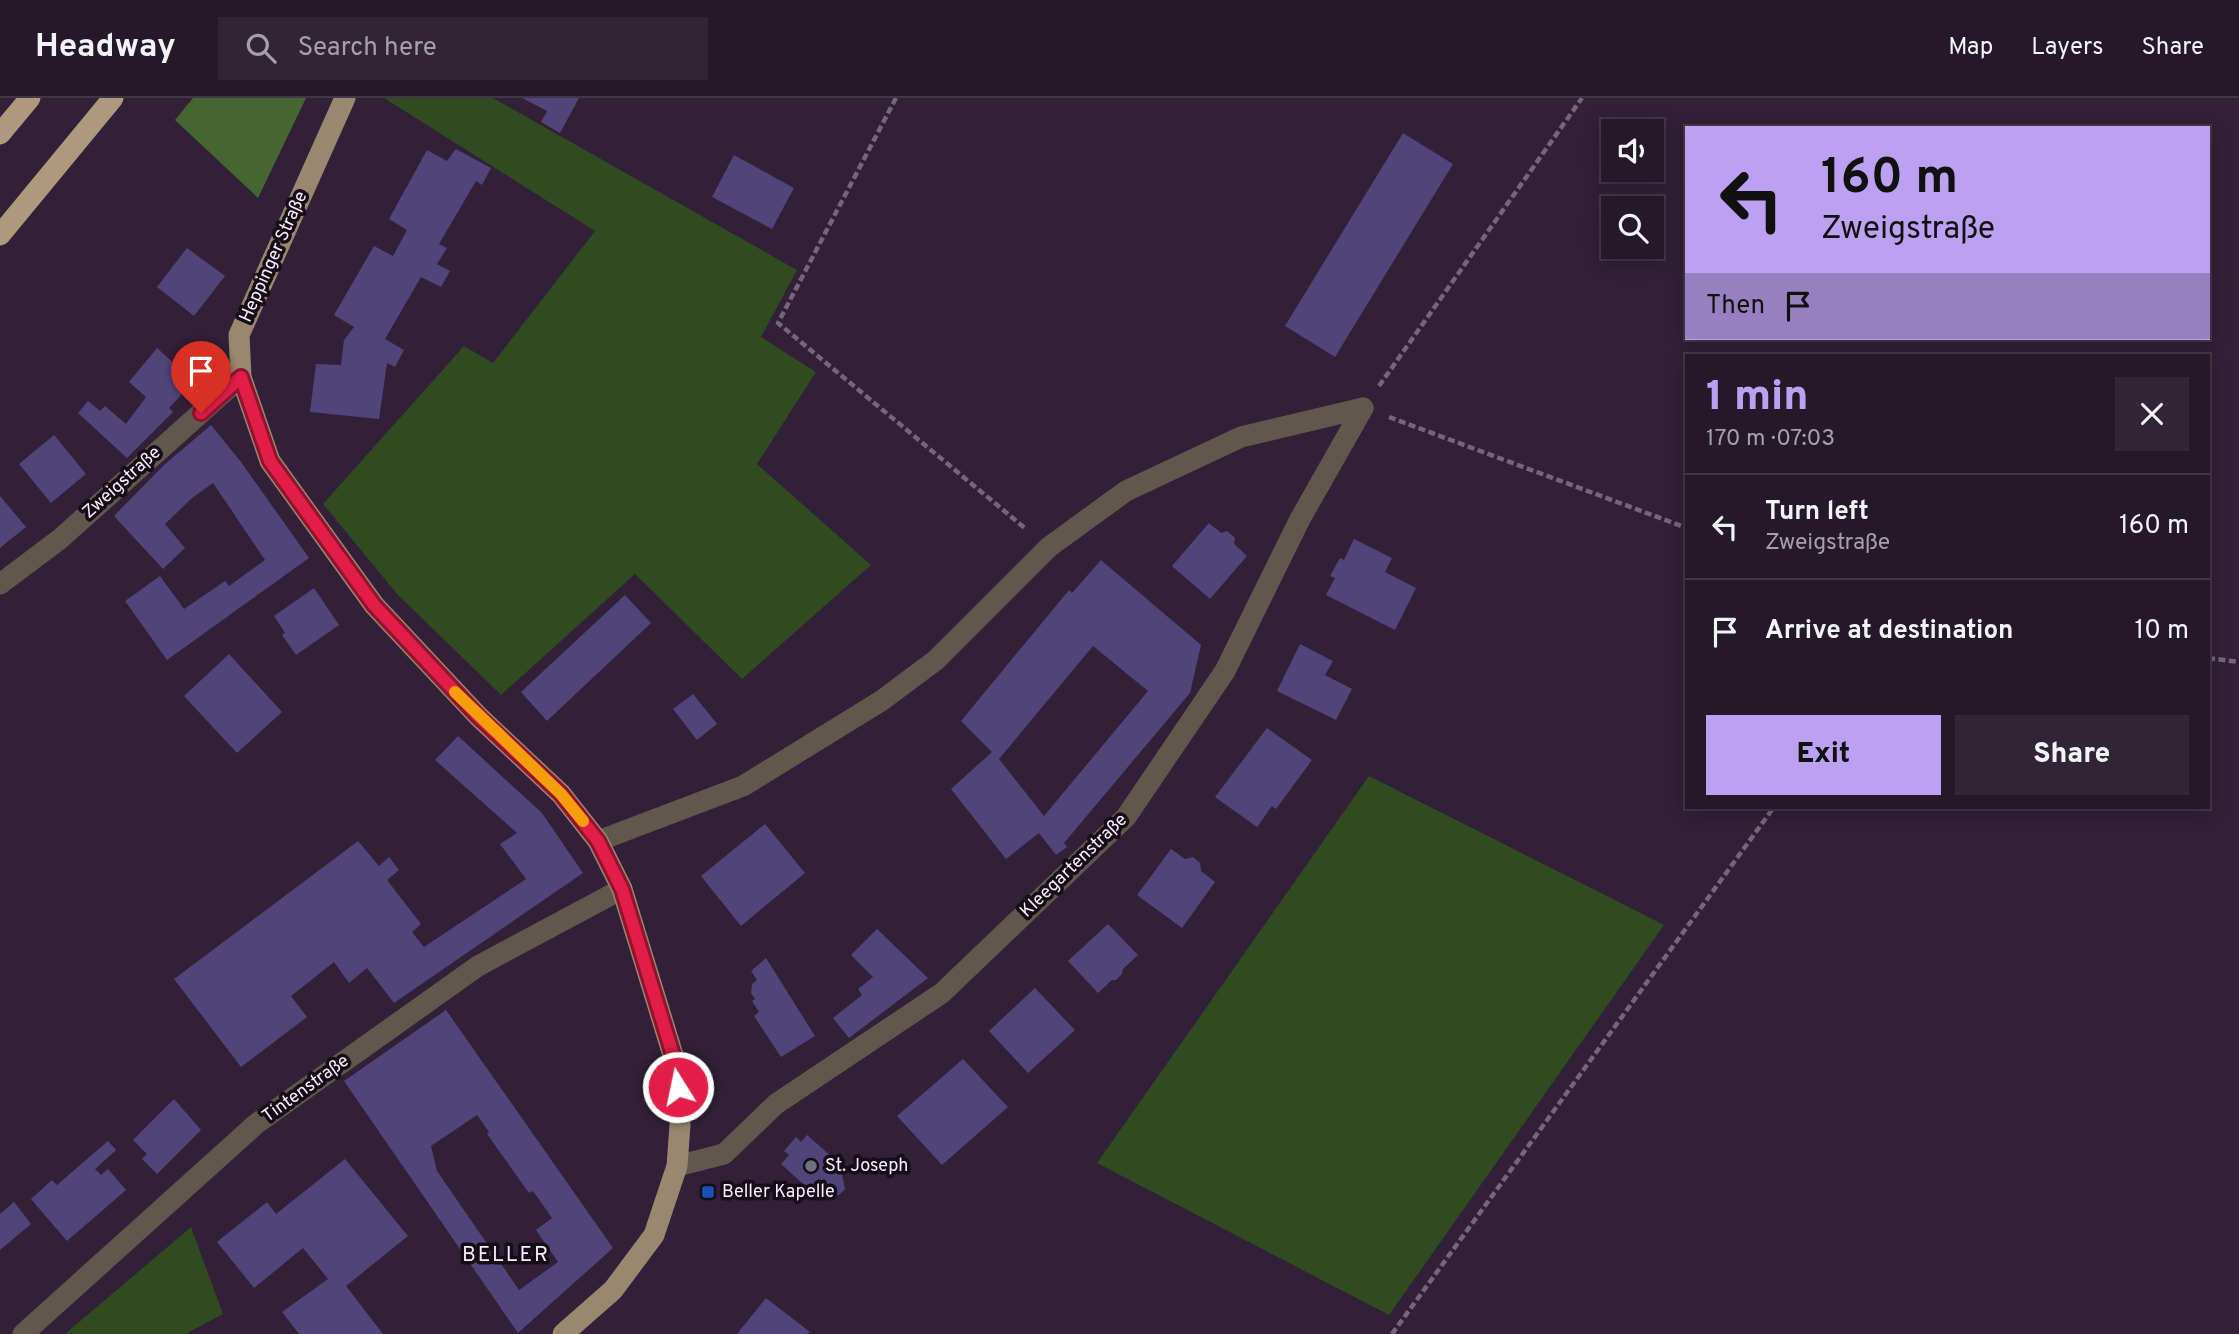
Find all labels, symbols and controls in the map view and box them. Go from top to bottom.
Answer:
search box [218,17,708,80]
text: Headway [35,27,176,69]
icon: search [242,29,280,67]
text: Search here [298,32,437,65]
text: Map [1948,33,1993,63]
text: Layers [2031,33,2103,63]
text: Share [2141,33,2204,63]
map controls [1601,119,1664,259]
button: sound [1601,119,1664,182]
text: 160 m [1821,149,1958,211]
icon: left [1706,154,1797,245]
street label: Heppinger Straße [235,188,313,326]
button: search [1601,196,1664,259]
text: Zweigstraße [1821,210,1995,250]
icon: arrive [1779,287,1817,325]
text: Then [1706,290,1765,323]
pin [171,341,231,413]
icon: arrive [182,352,220,390]
text: 1 min [1706,372,1809,425]
button: close [2115,377,2189,451]
text: 170 m · 07:03 [1706,425,1835,454]
street label: Zweigstraße [78,442,166,524]
text: Turn left [1765,496,1869,529]
icon: left [1706,508,1744,546]
text: 160 m [2119,510,2189,543]
text: Zweigstraße [1765,529,1890,558]
icon: arrive [1706,613,1744,651]
text: Arrive at destination [1765,615,2013,648]
text: 10 m [2134,615,2189,648]
button: Exit [1706,715,1941,795]
button: Share [1955,715,2189,795]
street label: Kleegartenstraße [1015,809,1133,923]
street label: Tintenstraße [258,1050,354,1128]
position arrow [641,1050,715,1124]
place label: St. Joseph [825,1155,908,1178]
marker: St. Joseph [803,1158,819,1174]
place label: Beller Kapelle [722,1181,835,1204]
marker: Beller Kapelle [700,1184,716,1200]
district label: BELLER [462,1242,550,1269]

